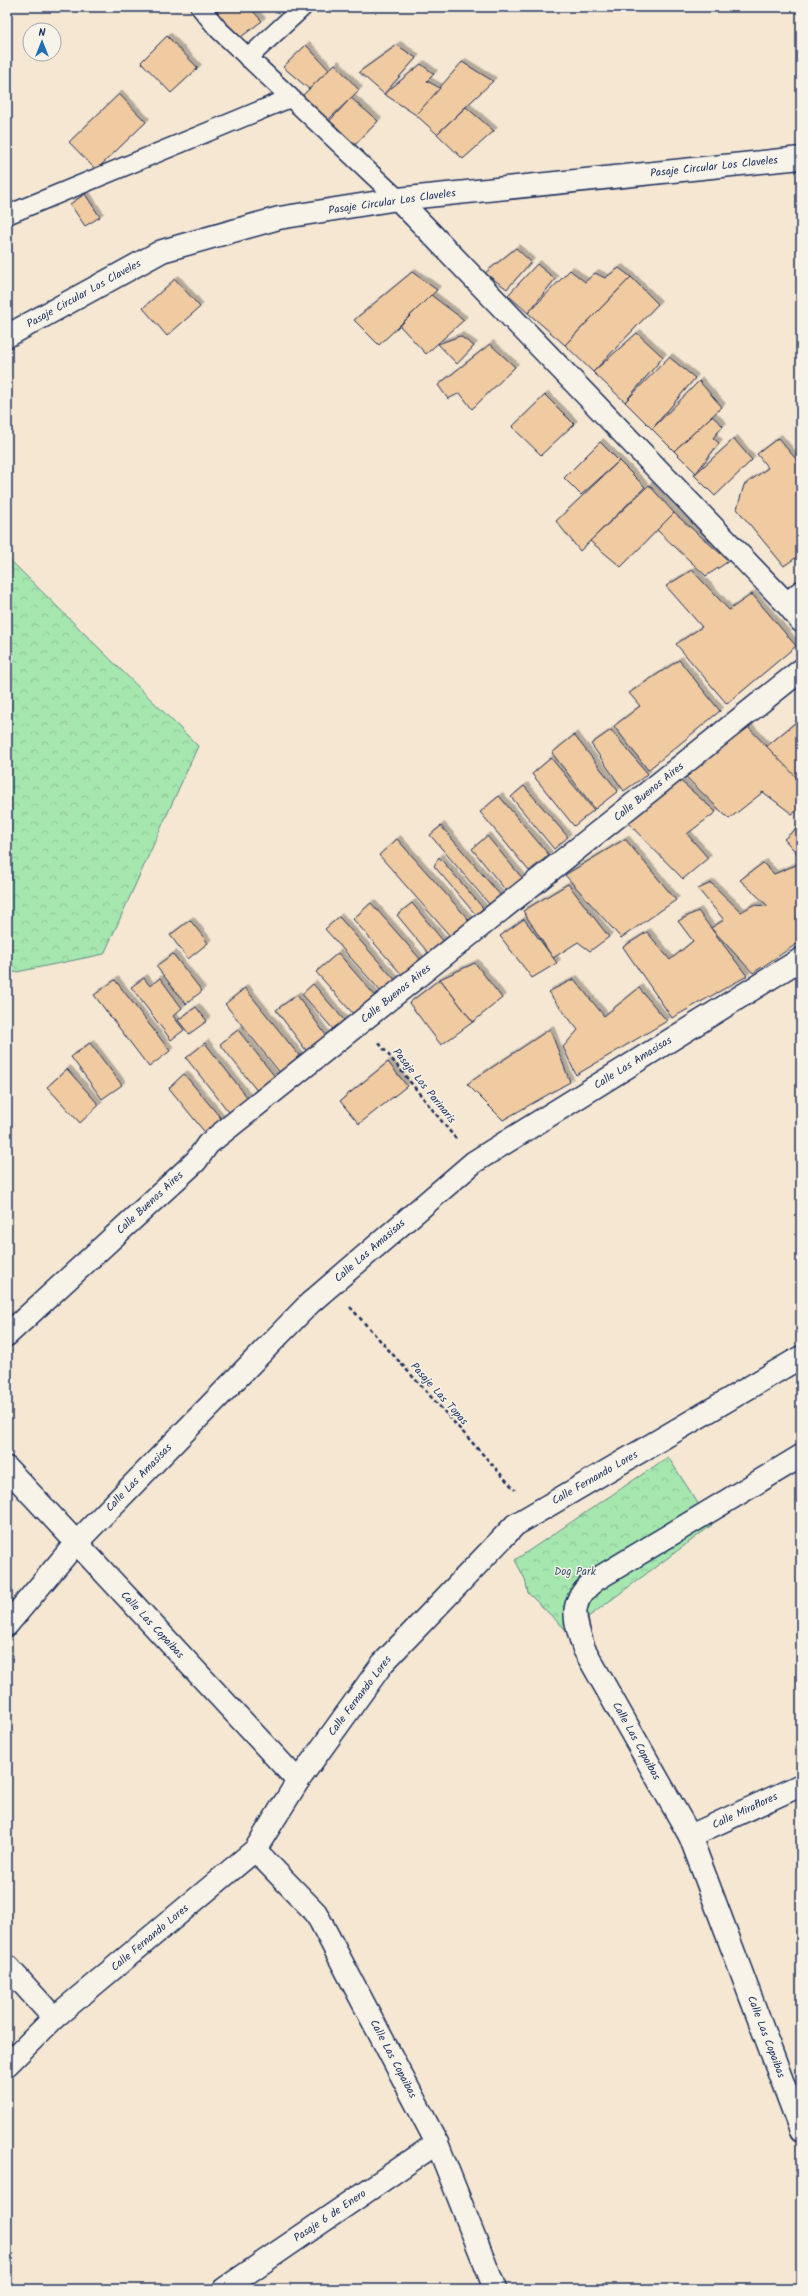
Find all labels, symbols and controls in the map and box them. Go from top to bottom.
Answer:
north arrow [22,22,62,62]
text: N [39,24,46,42]
street label: Pasaje Circular Los Claveles [649,151,779,183]
street label: Pasaje Circular Los Claveles [327,184,457,220]
street label: Pasaje Circular Los Claveles [23,255,145,333]
street label: Calle Buenos Aires [610,758,688,826]
street label: Calle Buenos Aires [357,960,435,1028]
street label: Calle Las Amasisas [590,1032,676,1094]
street label: Pasaje Los Parinaris [388,1044,460,1128]
street label: Calle Buenos Aires [112,1167,188,1239]
street label: Calle Las Amasisas [330,1215,410,1287]
street label: Pasaje Las Topas [406,1358,472,1430]
street label: Calle Las Amasisas [102,1439,177,1516]
street label: Calle Fernando Lores [549,1446,642,1510]
park label: Dog Park [554,1563,597,1581]
street label: Calle Las Copaibas [116,1587,188,1663]
street label: Calle Fernando Lores [324,1652,397,1740]
street label: Calle Las Copaibas [607,1699,665,1784]
street label: Calle Miraflores [709,1788,781,1834]
street label: Calle Fernando Lores [107,1900,193,1976]
street label: Calle Las Copaibas [742,1993,790,2081]
street label: Calle Las Copaibas [365,2016,422,2102]
street label: Pasaje 6 de Enero [290,2185,370,2247]

